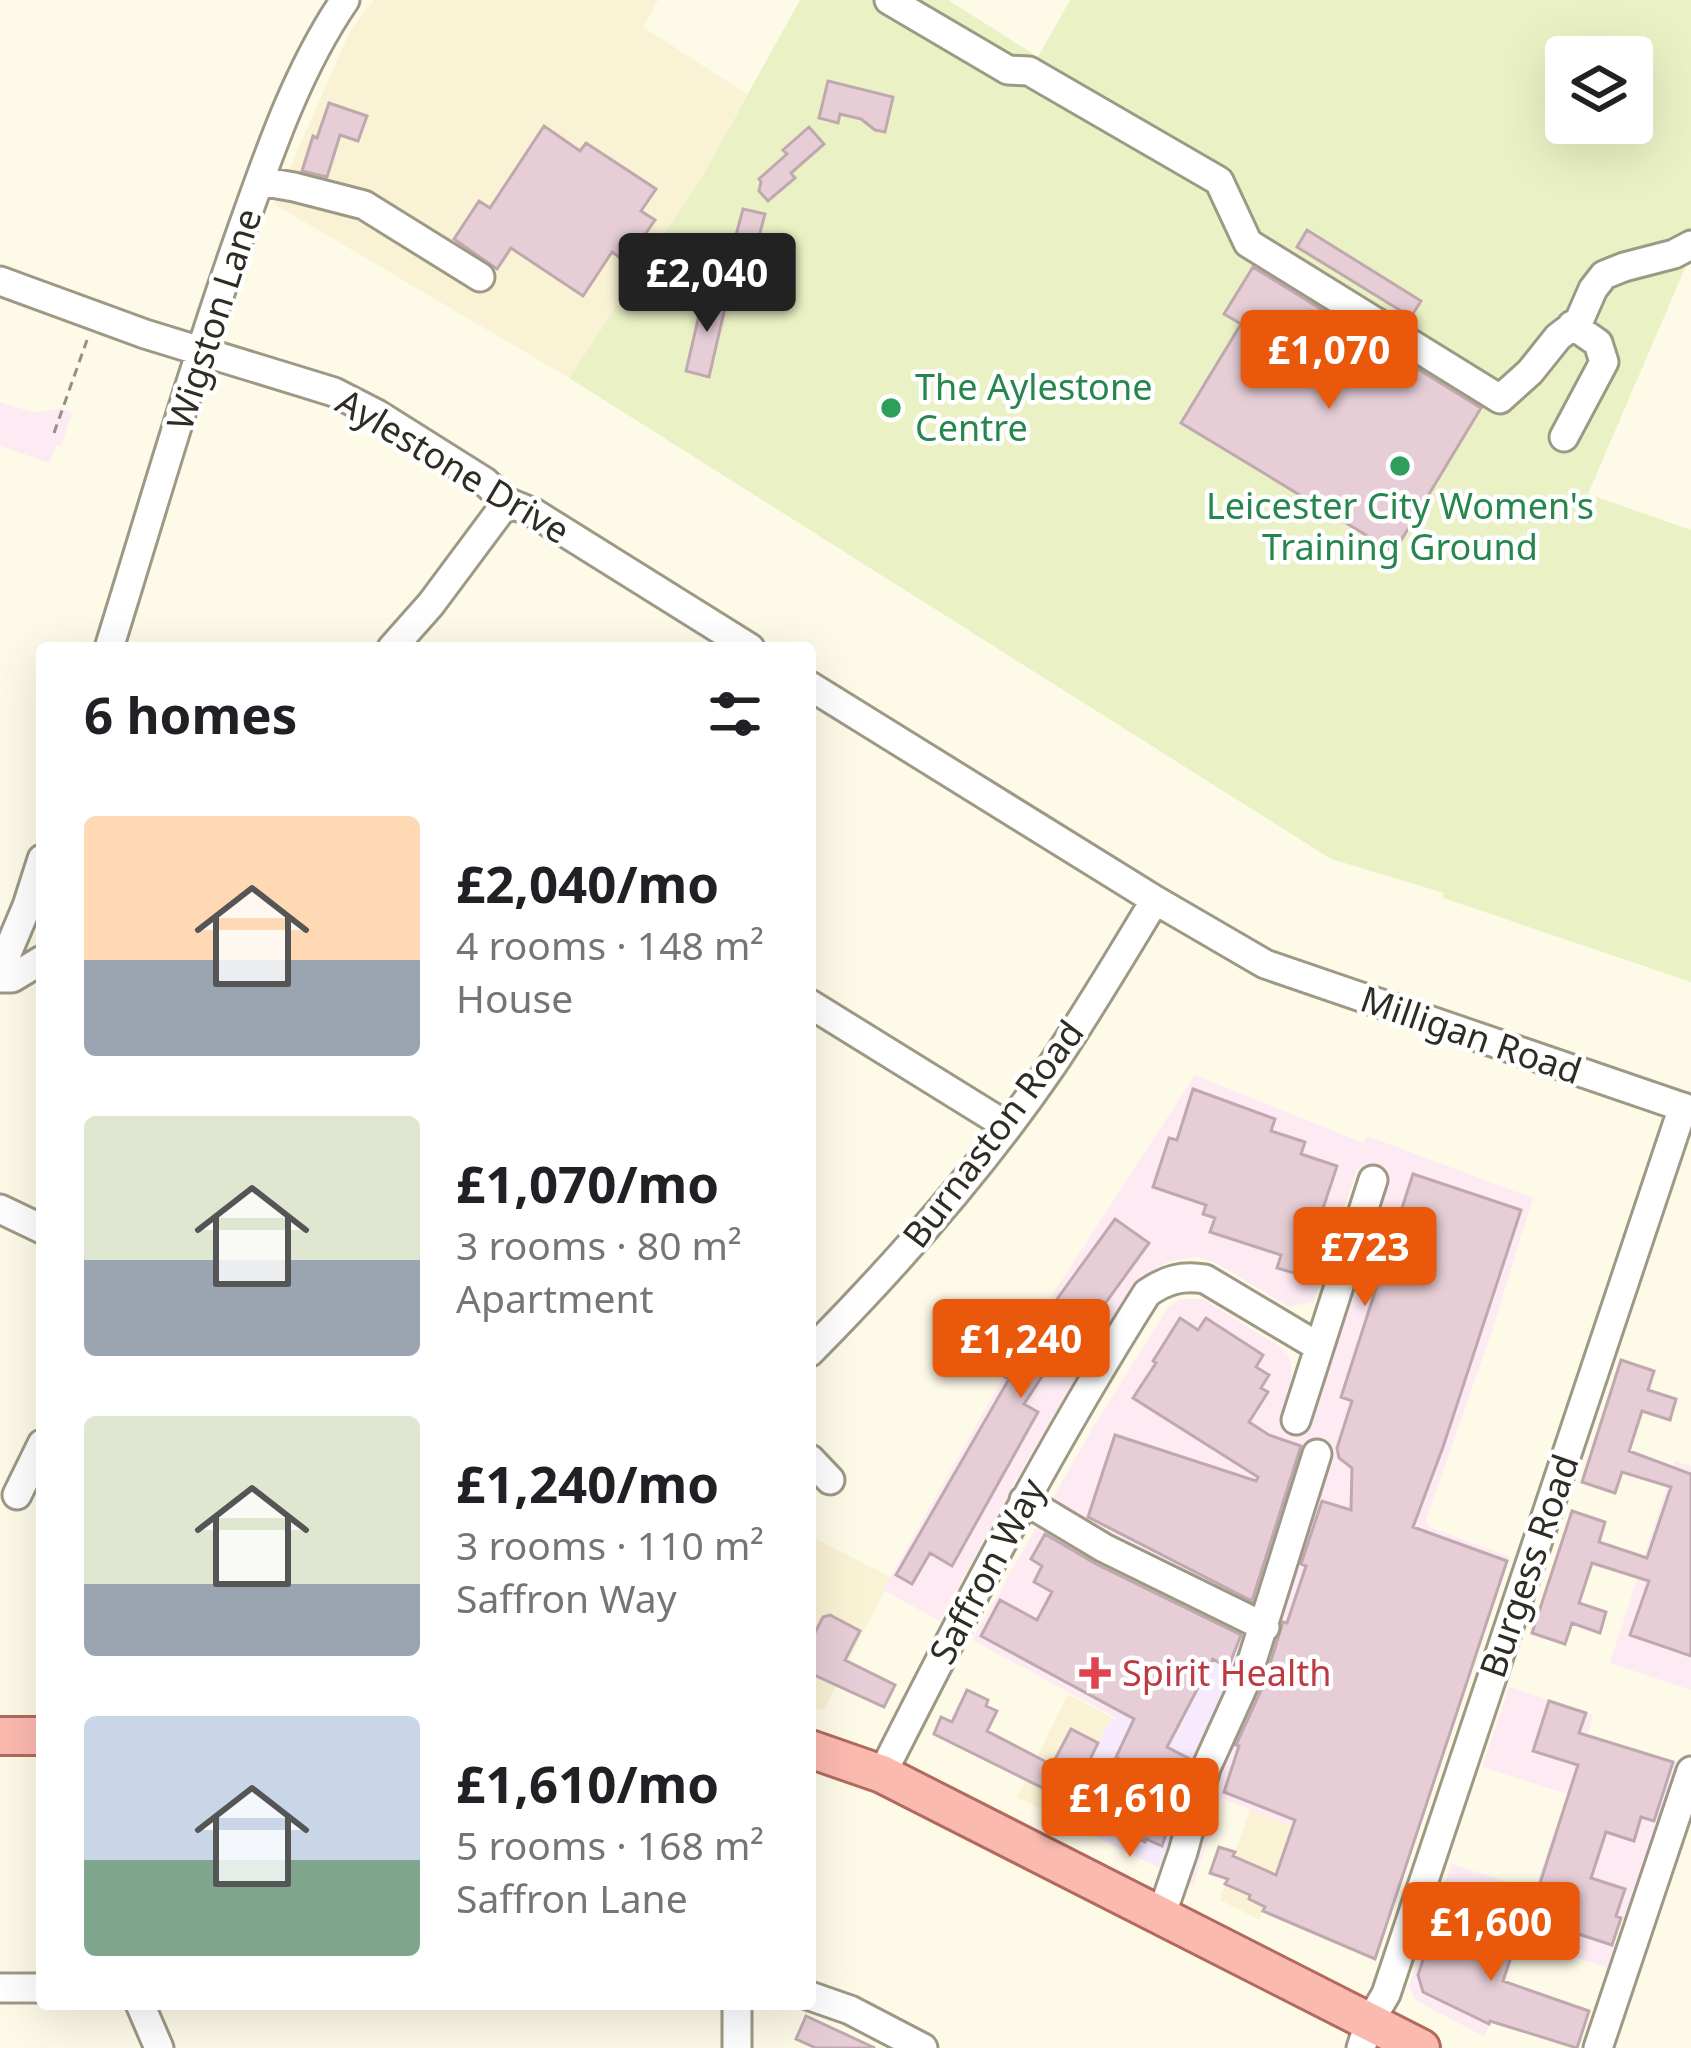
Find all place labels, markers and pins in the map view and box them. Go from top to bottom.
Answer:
pin: £2,040 [609,233,805,335]
pin: £1,070 [1231,310,1427,412]
place label: The Aylestone Centre [915,362,1152,452]
marker: The Aylestone Centre [878,395,904,421]
marker: Leicester City Women's Training Ground [1387,453,1413,479]
place label: Leicester City Women's Training Ground [1206,481,1594,571]
pin: £723 [1294,1207,1436,1309]
pin: £1,240 [923,1299,1119,1401]
place label: Spirit Health [1122,1648,1331,1697]
marker: Spirit Health [1079,1657,1111,1689]
pin: £1,610 [1032,1758,1228,1860]
pin: £1,600 [1393,1882,1589,1984]

